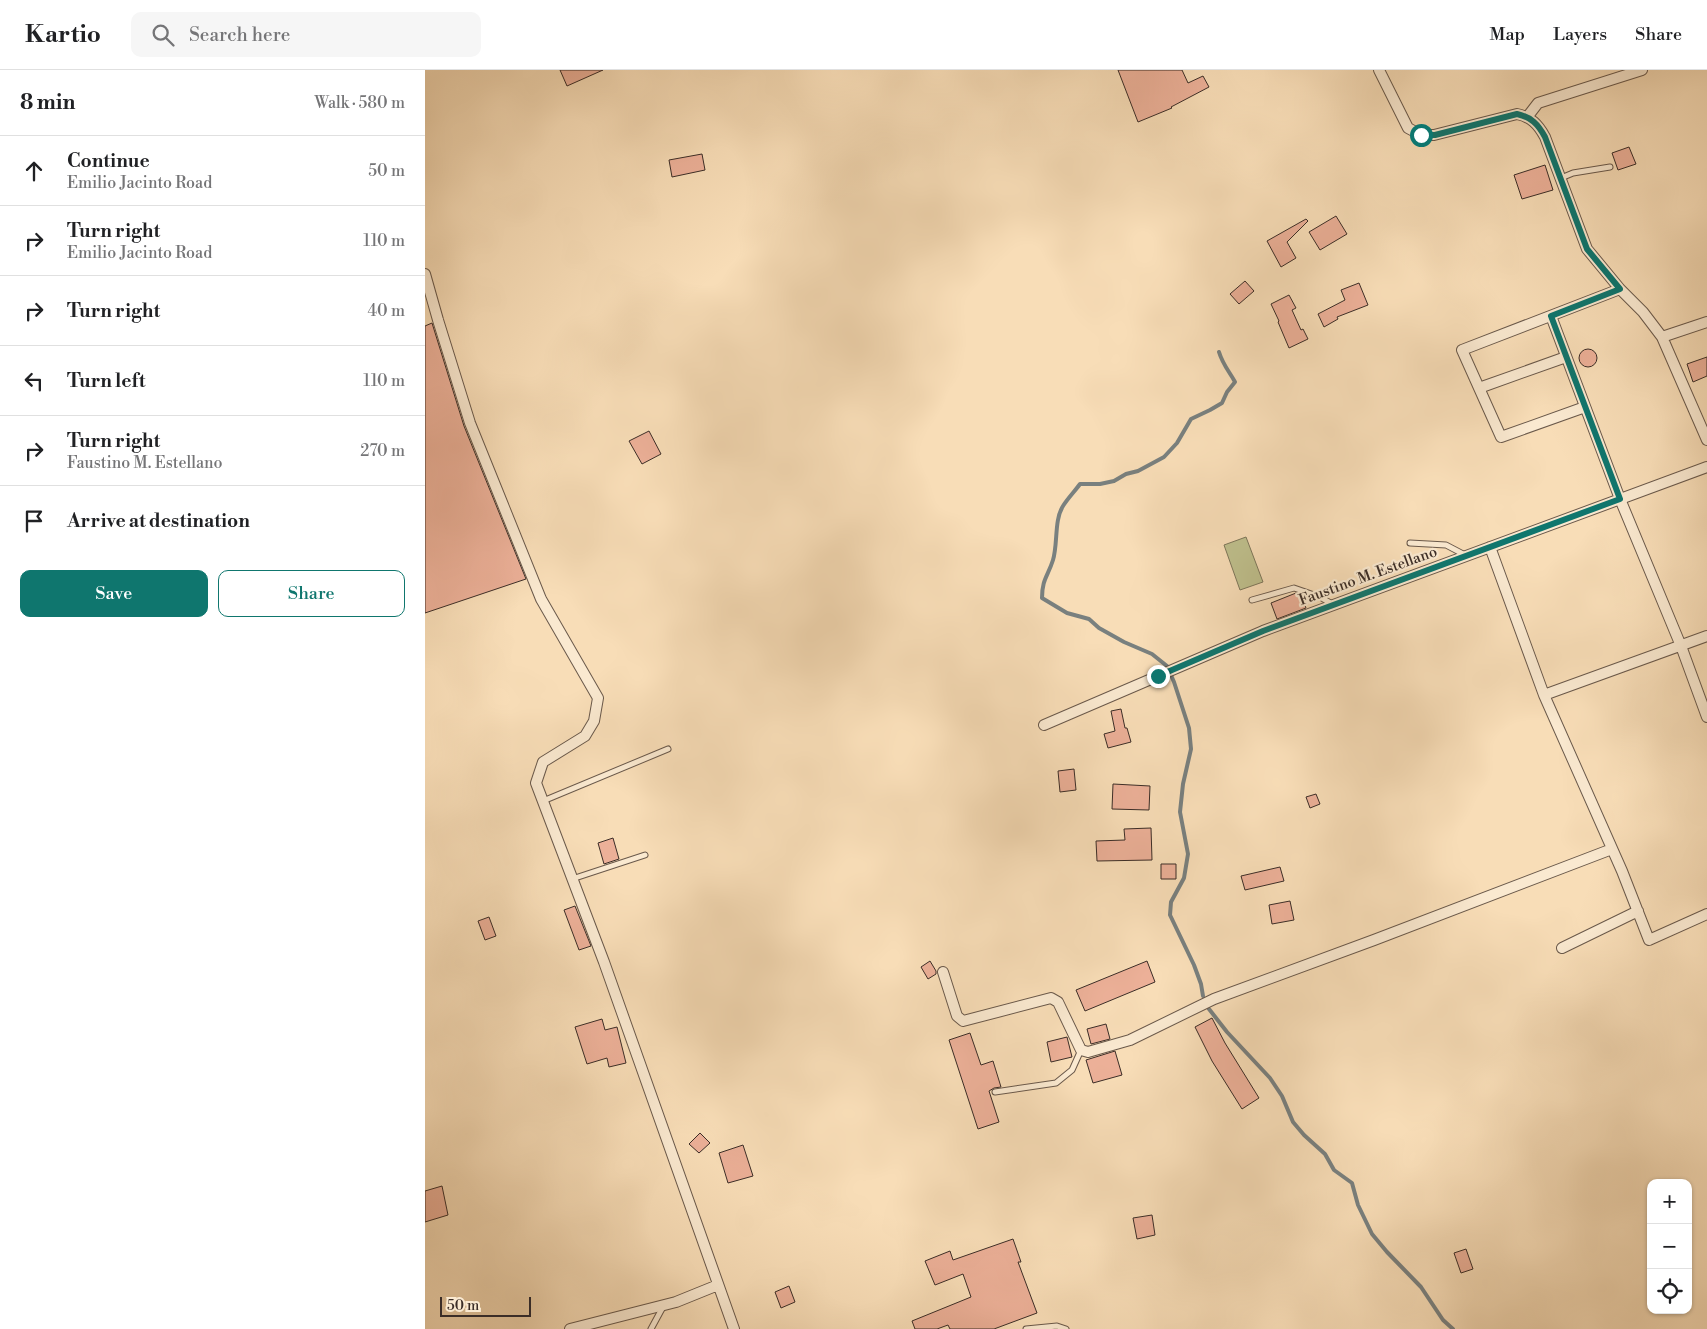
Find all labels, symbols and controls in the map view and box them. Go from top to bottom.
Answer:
search box [131,12,481,57]
text: Kartio [25,20,101,50]
icon: search [149,21,177,49]
text: Search here [189,23,290,47]
text: Map [1490,23,1525,46]
text: Layers [1553,23,1607,46]
text: Share [1635,23,1682,46]
text: 8 min [20,90,75,116]
text: Walk · 580 m [315,93,405,113]
route start [1410,124,1433,147]
text: Continue [67,149,150,173]
icon: ahead [20,157,48,185]
text: 50 m [368,161,405,181]
text: Emilio Jacinto Road [67,173,212,193]
text: Turn right [67,219,160,243]
icon: right [20,227,48,255]
text: 110 m [363,231,405,251]
text: Emilio Jacinto Road [67,243,212,263]
icon: right [20,297,48,325]
text: Turn right [67,299,160,323]
text: 40 m [368,301,405,321]
icon: left [20,367,48,395]
text: Turn left [67,369,146,393]
text: 110 m [363,371,405,391]
text: Turn right [67,429,160,453]
icon: right [20,437,48,465]
text: 270 m [360,441,405,461]
text: Faustino M. Estellano [67,453,223,473]
icon: arrive [20,507,48,535]
text: Arrive at destination [67,509,250,533]
street label: Faustino M. Estellano [1296,542,1440,610]
button: Save [20,570,208,617]
button: Share [218,570,405,617]
route end [1147,665,1170,688]
map controls [1647,1179,1692,1314]
button: + [1647,1179,1692,1224]
button: − [1647,1224,1692,1269]
button: locate [1647,1269,1692,1314]
scale bar [440,1294,531,1317]
text: 50 m [447,1297,479,1315]

